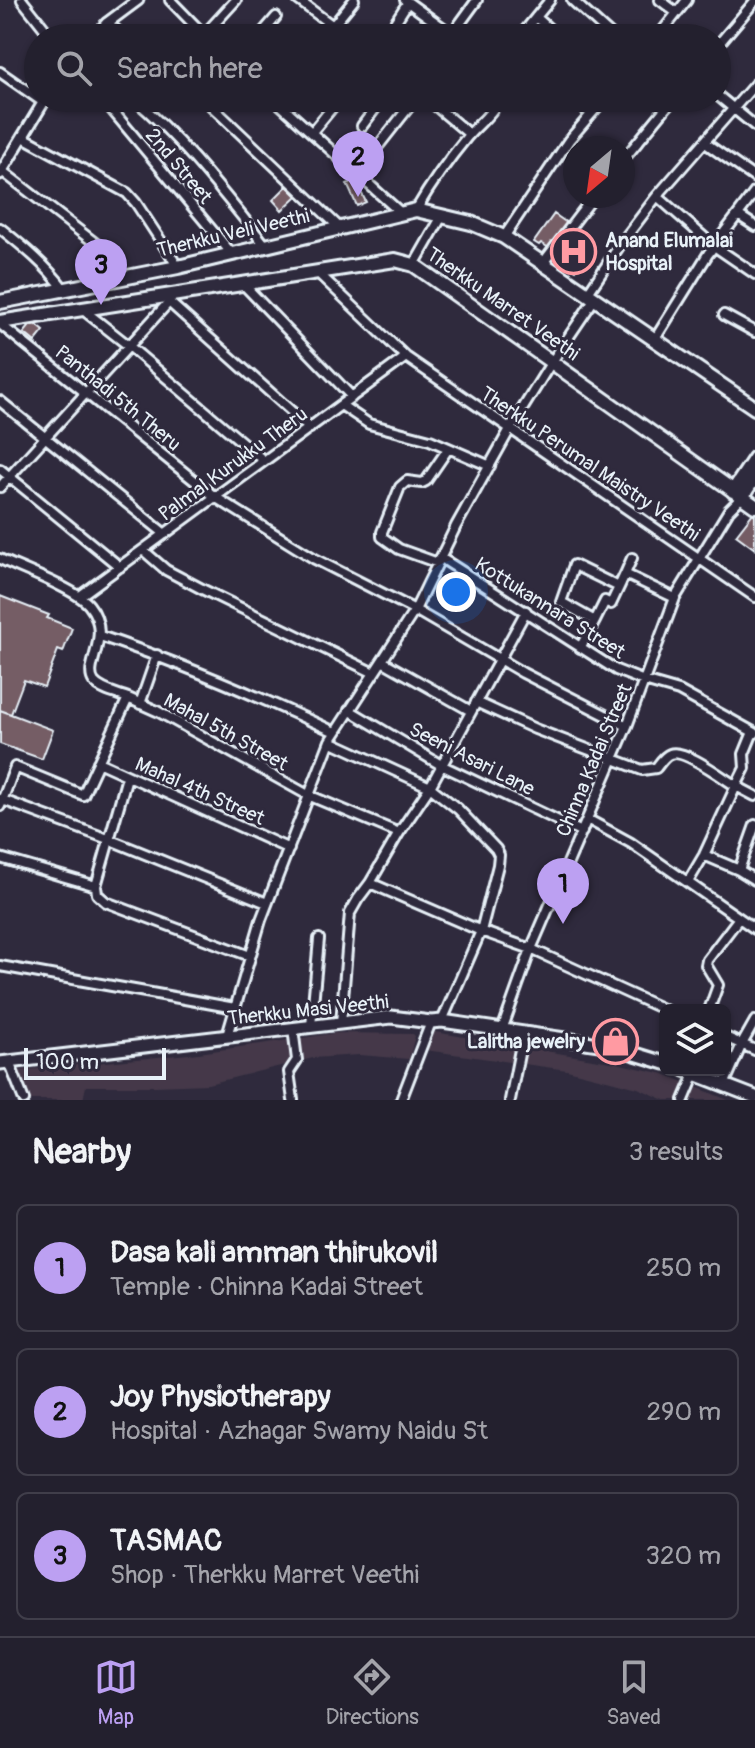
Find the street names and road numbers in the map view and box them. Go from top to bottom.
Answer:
street label: 2nd Street [140,123,218,210]
street label: Therkku Veli Veethi [154,203,312,263]
street label: Therkku Marret Veethi [422,242,584,366]
street label: Panthadi 5th Theru [50,340,186,456]
street label: Therkku Perumal Maistry Veethi [475,381,705,547]
street label: Palmal Kurukku Theru [153,401,313,527]
street label: Kottukannara Street [470,552,631,665]
street label: Chinna Kadai Street [550,679,638,840]
street label: Mahal 5th Street [159,688,293,777]
street label: Seeni Asari Lane [405,717,539,801]
street label: Mahal 4th Street [131,751,269,831]
street label: Therkku Masi Veethi [226,989,390,1031]

